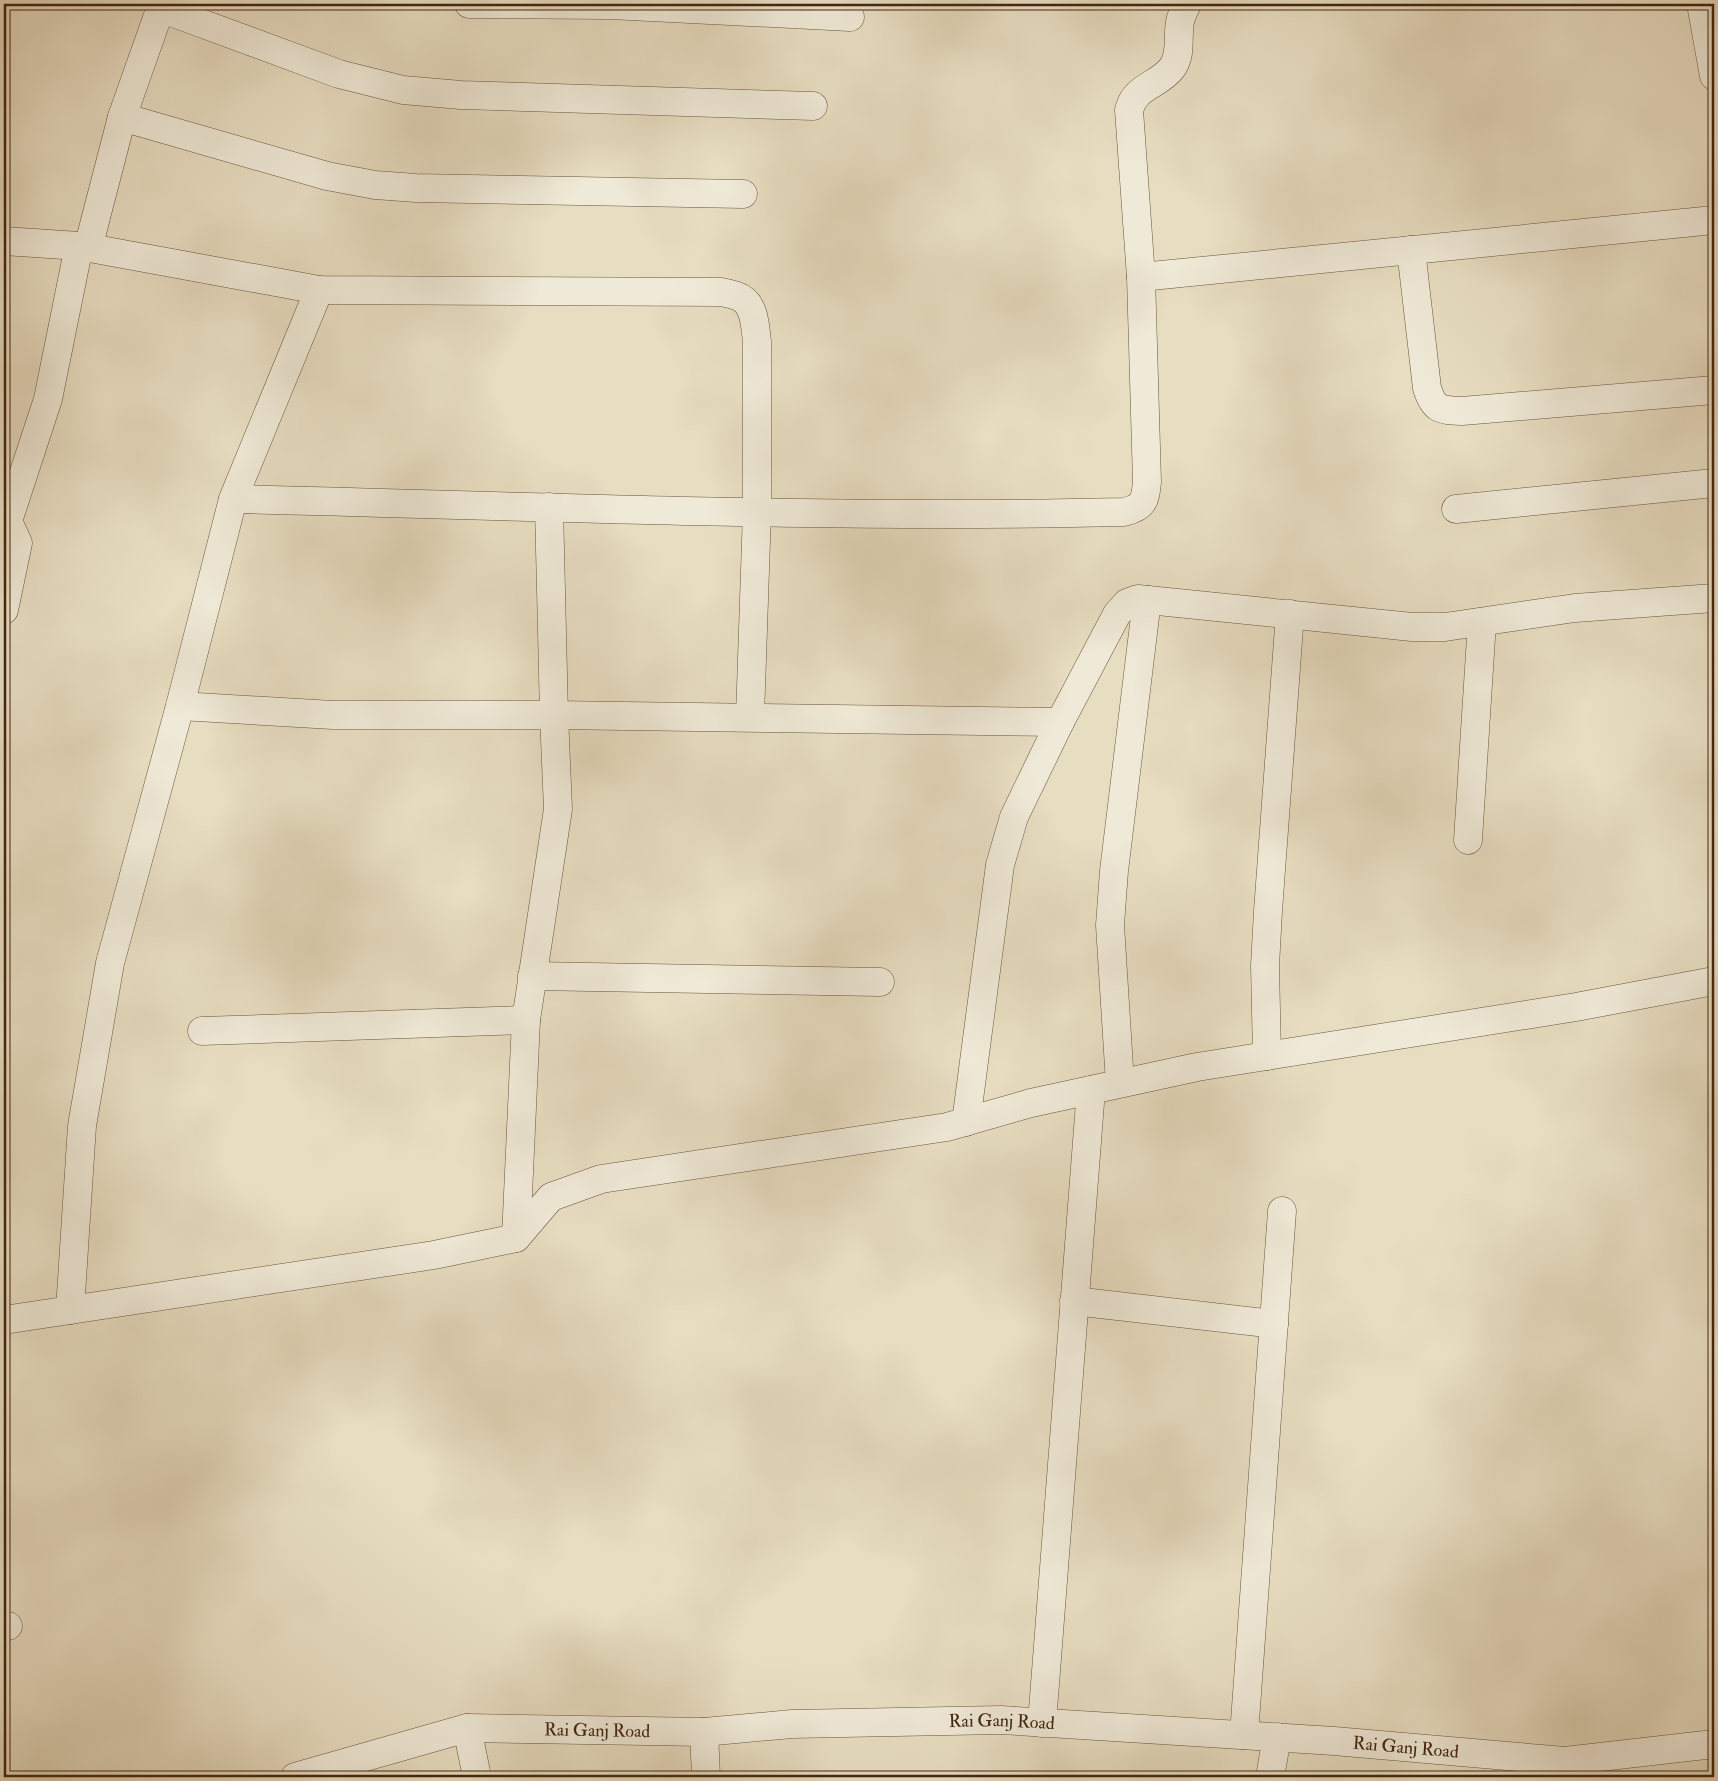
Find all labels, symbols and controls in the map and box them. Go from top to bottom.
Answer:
street label: Rai Ganj Road [948,1709,1056,1735]
street label: Rai Ganj Road [544,1718,651,1743]
street label: Rai Ganj Road [1352,1732,1460,1764]

